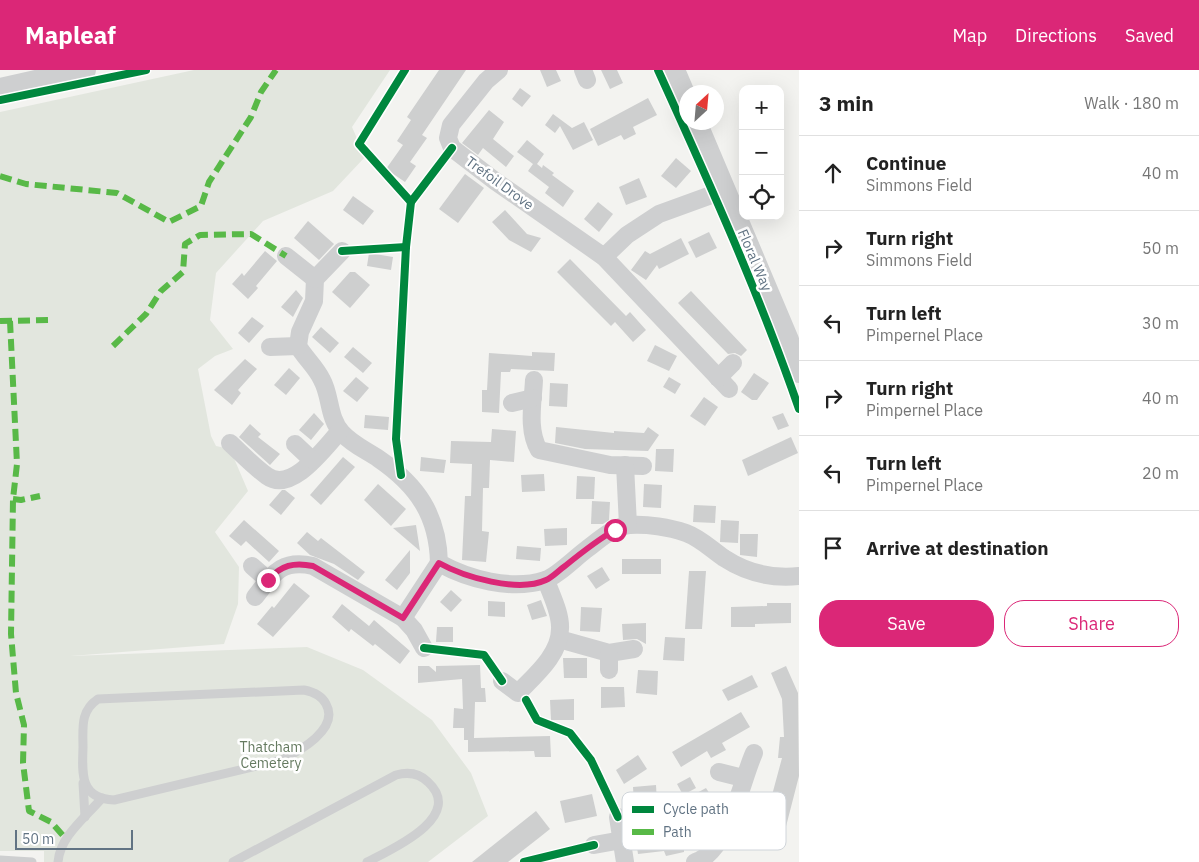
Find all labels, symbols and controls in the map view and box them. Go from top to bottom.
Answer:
text: Mapleaf [25,19,116,51]
text: Map [952,24,987,47]
text: Directions [1015,24,1097,47]
text: Saved [1125,24,1174,47]
north arrow [679,85,724,130]
map controls [739,85,784,220]
button: + [739,85,784,130]
text: 3 min [819,89,874,117]
text: Walk · 180 m [1084,93,1179,113]
button: − [739,130,784,175]
text: Continue [866,151,946,175]
street label: Trefoil Drove [462,152,538,214]
icon: ahead [819,159,847,187]
text: 40 m [1142,163,1179,183]
button: locate [739,175,784,220]
text: Simmons Field [866,175,972,195]
street label: Floral Way [734,226,776,294]
text: Turn right [866,226,953,250]
icon: right [819,234,847,262]
text: 50 m [1142,238,1179,258]
text: Simmons Field [866,250,972,270]
text: Turn left [866,301,942,325]
icon: left [819,309,847,337]
text: 30 m [1142,313,1179,333]
text: Pimpernel Place [866,325,983,345]
text: Turn right [866,376,953,400]
icon: right [819,384,847,412]
text: 40 m [1142,388,1179,408]
text: Pimpernel Place [866,400,983,420]
text: Turn left [866,451,942,475]
icon: left [819,459,847,487]
text: 20 m [1142,463,1179,483]
text: Pimpernel Place [866,475,983,495]
route start [604,519,627,542]
icon: arrive [819,534,847,562]
text: Arrive at destination [866,536,1049,560]
route end [257,569,280,592]
button: Save [819,600,994,647]
button: Share [1004,600,1179,647]
park label: Thatcham Cemetery [240,738,303,772]
legend [622,792,786,850]
text: Cycle path [663,800,729,818]
text: Path [663,823,692,841]
scale bar [15,827,132,850]
text: 50 m [22,830,54,848]

